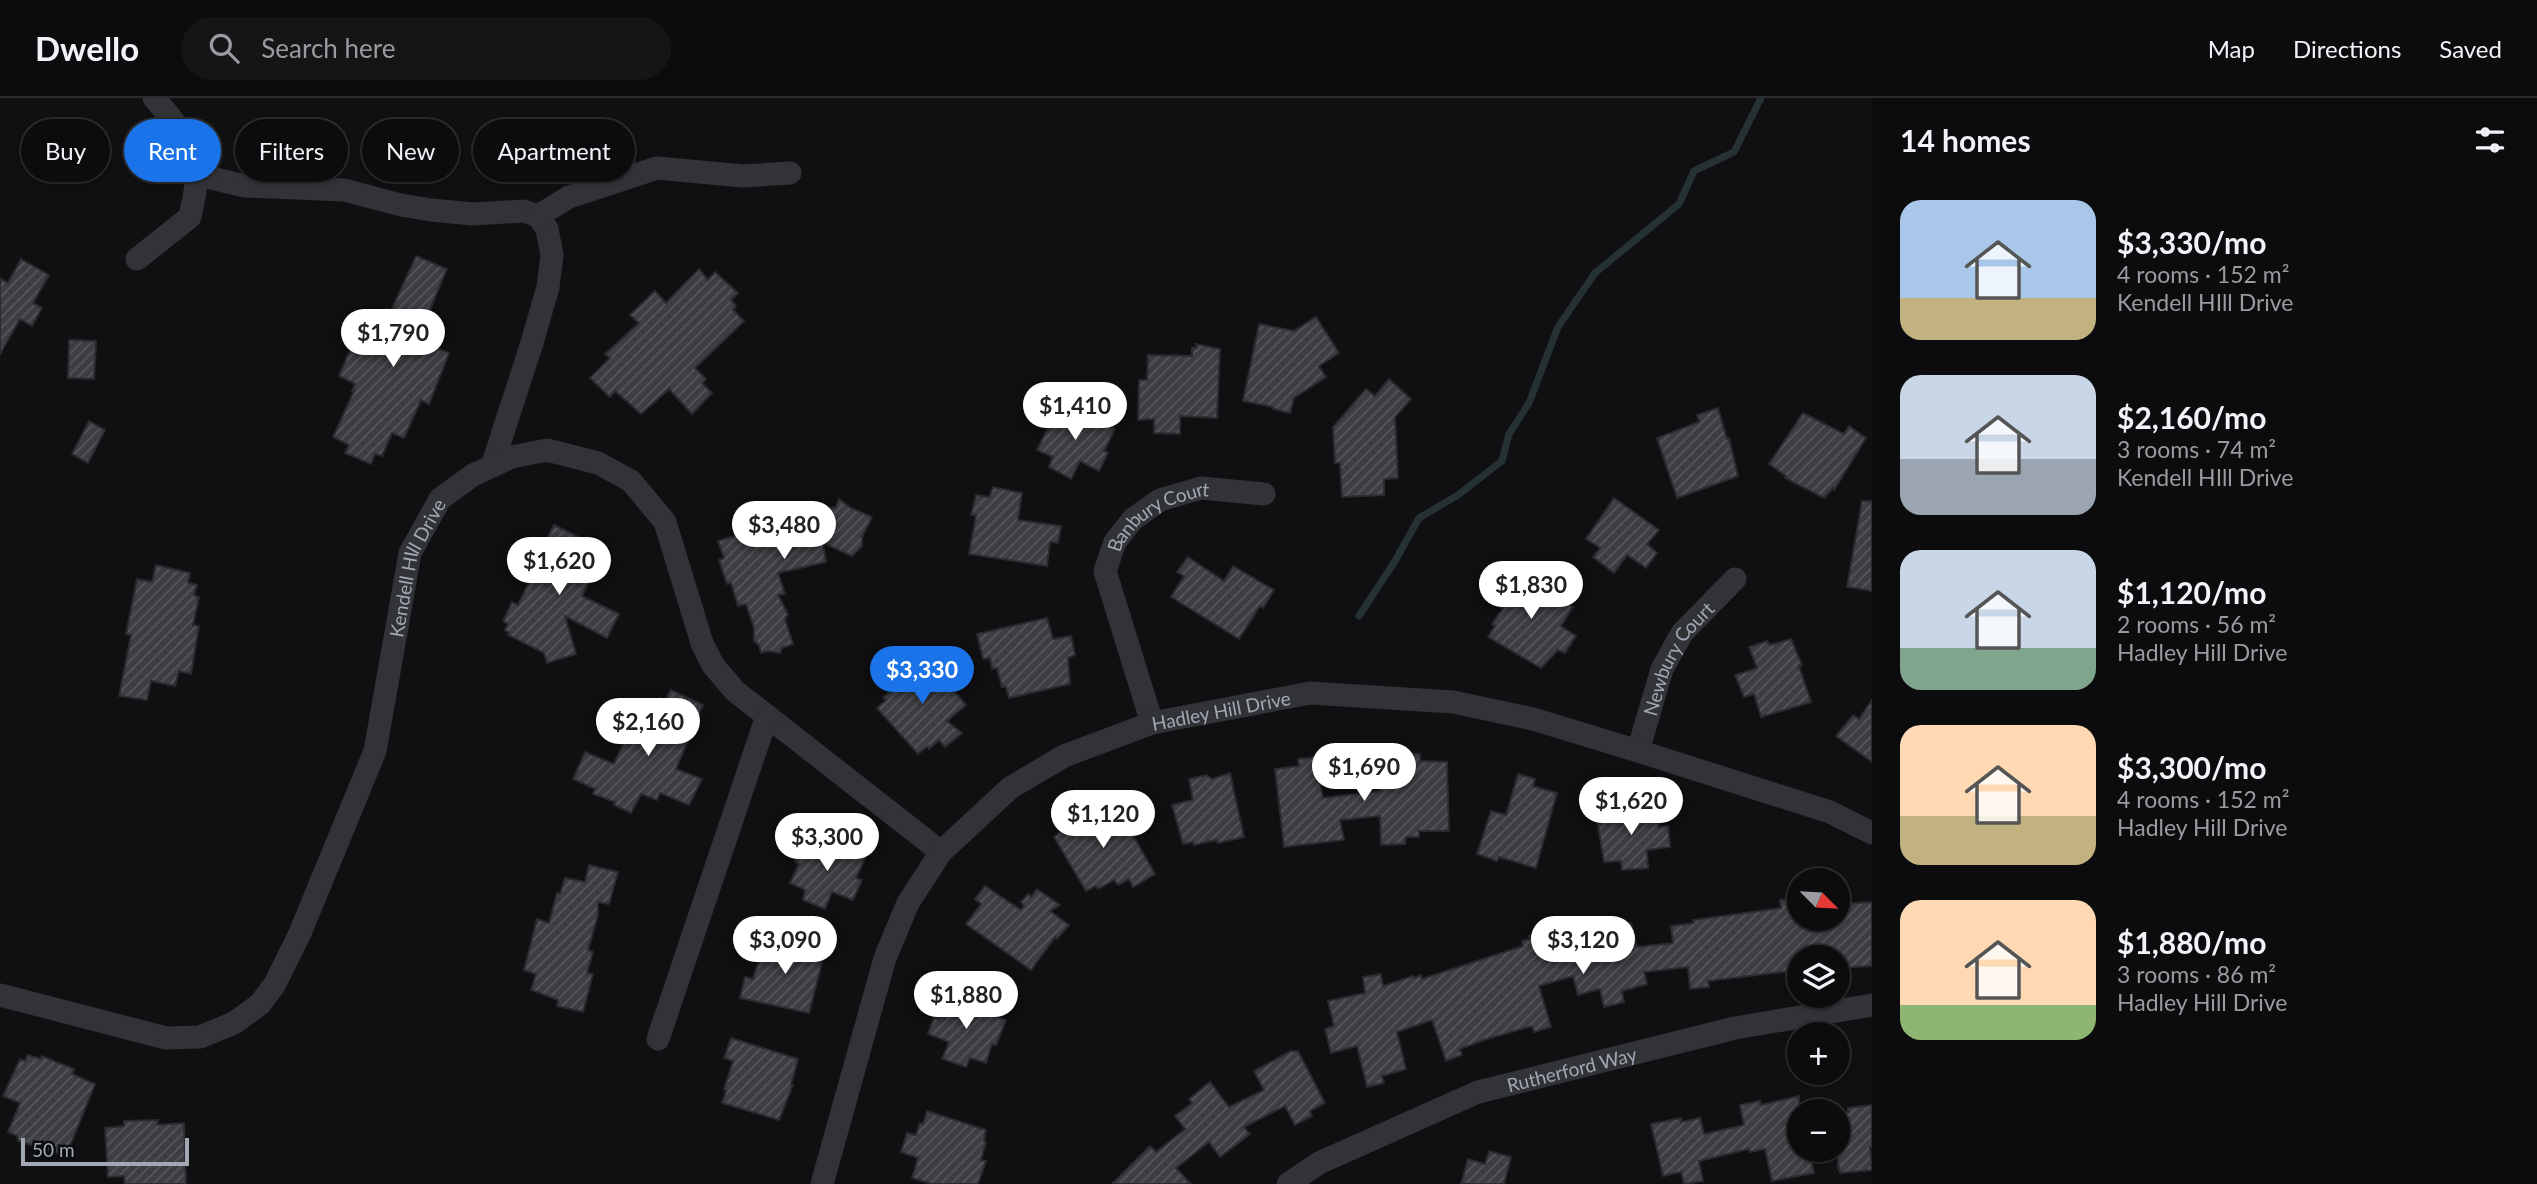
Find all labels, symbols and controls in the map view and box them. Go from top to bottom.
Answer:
search box [181,17,671,80]
text: Dwello [35,28,139,68]
icon: search [205,29,243,67]
text: Search here [261,32,395,64]
text: Map [2208,34,2255,63]
text: Directions [2293,34,2401,63]
text: Saved [2439,34,2502,63]
chip: Buy [21,119,110,182]
chip: Rent [124,119,221,182]
chip: Filters [235,119,348,182]
chip: New [362,119,459,182]
chip: Apartment [473,119,635,182]
icon: filters [2471,121,2509,159]
text: 14 homes [1900,122,2031,158]
text: $3,330/mo [2117,224,2266,260]
icon: home [1956,228,2040,312]
text: 4 rooms · 152 m² [2117,260,2289,288]
text: Kendell HIll Drive [2117,288,2294,316]
pin: $1,790 [336,310,450,369]
text: $1,790 [357,318,429,346]
pin: $1,410 [1018,382,1132,442]
text: $1,410 [1039,391,1111,419]
text: $2,160/mo [2117,399,2266,435]
icon: home [1956,403,2040,487]
text: 3 rooms · 74 m² [2117,435,2276,463]
text: Kendell HIll Drive [2117,463,2294,491]
street label: Banbury Court [1101,476,1211,554]
street label: Kendell HIll Drive [384,494,450,639]
pin: $3,480 [727,502,841,561]
text: $3,480 [748,510,820,538]
pin: $1,620 [502,538,616,597]
text: $1,620 [523,546,595,574]
pin: $1,830 [1474,561,1588,621]
text: $1,830 [1495,570,1567,598]
text: $1,120/mo [2117,574,2266,610]
icon: home [1956,578,2040,662]
street label: Newbury Court [1637,596,1718,718]
text: 2 rooms · 56 m² [2117,610,2276,638]
text: Hadley Hill Drive [2117,638,2287,666]
pin: $3,330 [865,646,979,706]
text: $3,330 [886,655,958,683]
street label: Hadley Hill Drive [1150,685,1292,734]
pin: $2,160 [591,698,705,758]
text: $2,160 [612,707,684,735]
pin: $1,690 [1307,744,1421,803]
text: $3,300/mo [2117,749,2266,785]
text: $1,690 [1328,752,1400,780]
icon: home [1956,753,2040,837]
pin: $1,620 [1574,778,1688,837]
text: 4 rooms · 152 m² [2117,785,2289,813]
text: $1,620 [1595,786,1667,814]
pin: $1,120 [1046,790,1160,850]
text: $1,120 [1067,799,1139,827]
text: Hadley Hill Drive [2117,813,2287,841]
pin: $3,300 [770,814,884,873]
text: $3,300 [791,822,863,850]
north arrow [1787,868,1850,931]
map controls [1787,868,1850,1162]
pin: $3,090 [728,916,842,976]
pin: $3,120 [1526,916,1640,976]
text: $1,880/mo [2117,924,2266,960]
text: $3,090 [749,925,821,953]
text: $3,120 [1547,925,1619,953]
icon: home [1956,928,2040,1012]
button: layers [1787,945,1850,1008]
text: 3 rooms · 86 m² [2117,960,2276,988]
pin: $1,880 [909,972,1023,1031]
text: $1,880 [930,980,1002,1008]
text: Hadley Hill Drive [2117,988,2287,1016]
button: + [1787,1022,1850,1085]
street label: Rutherford Way [1504,1041,1639,1096]
button: − [1787,1099,1850,1162]
scale bar [21,1135,189,1167]
text: 50 m [32,1138,75,1161]

